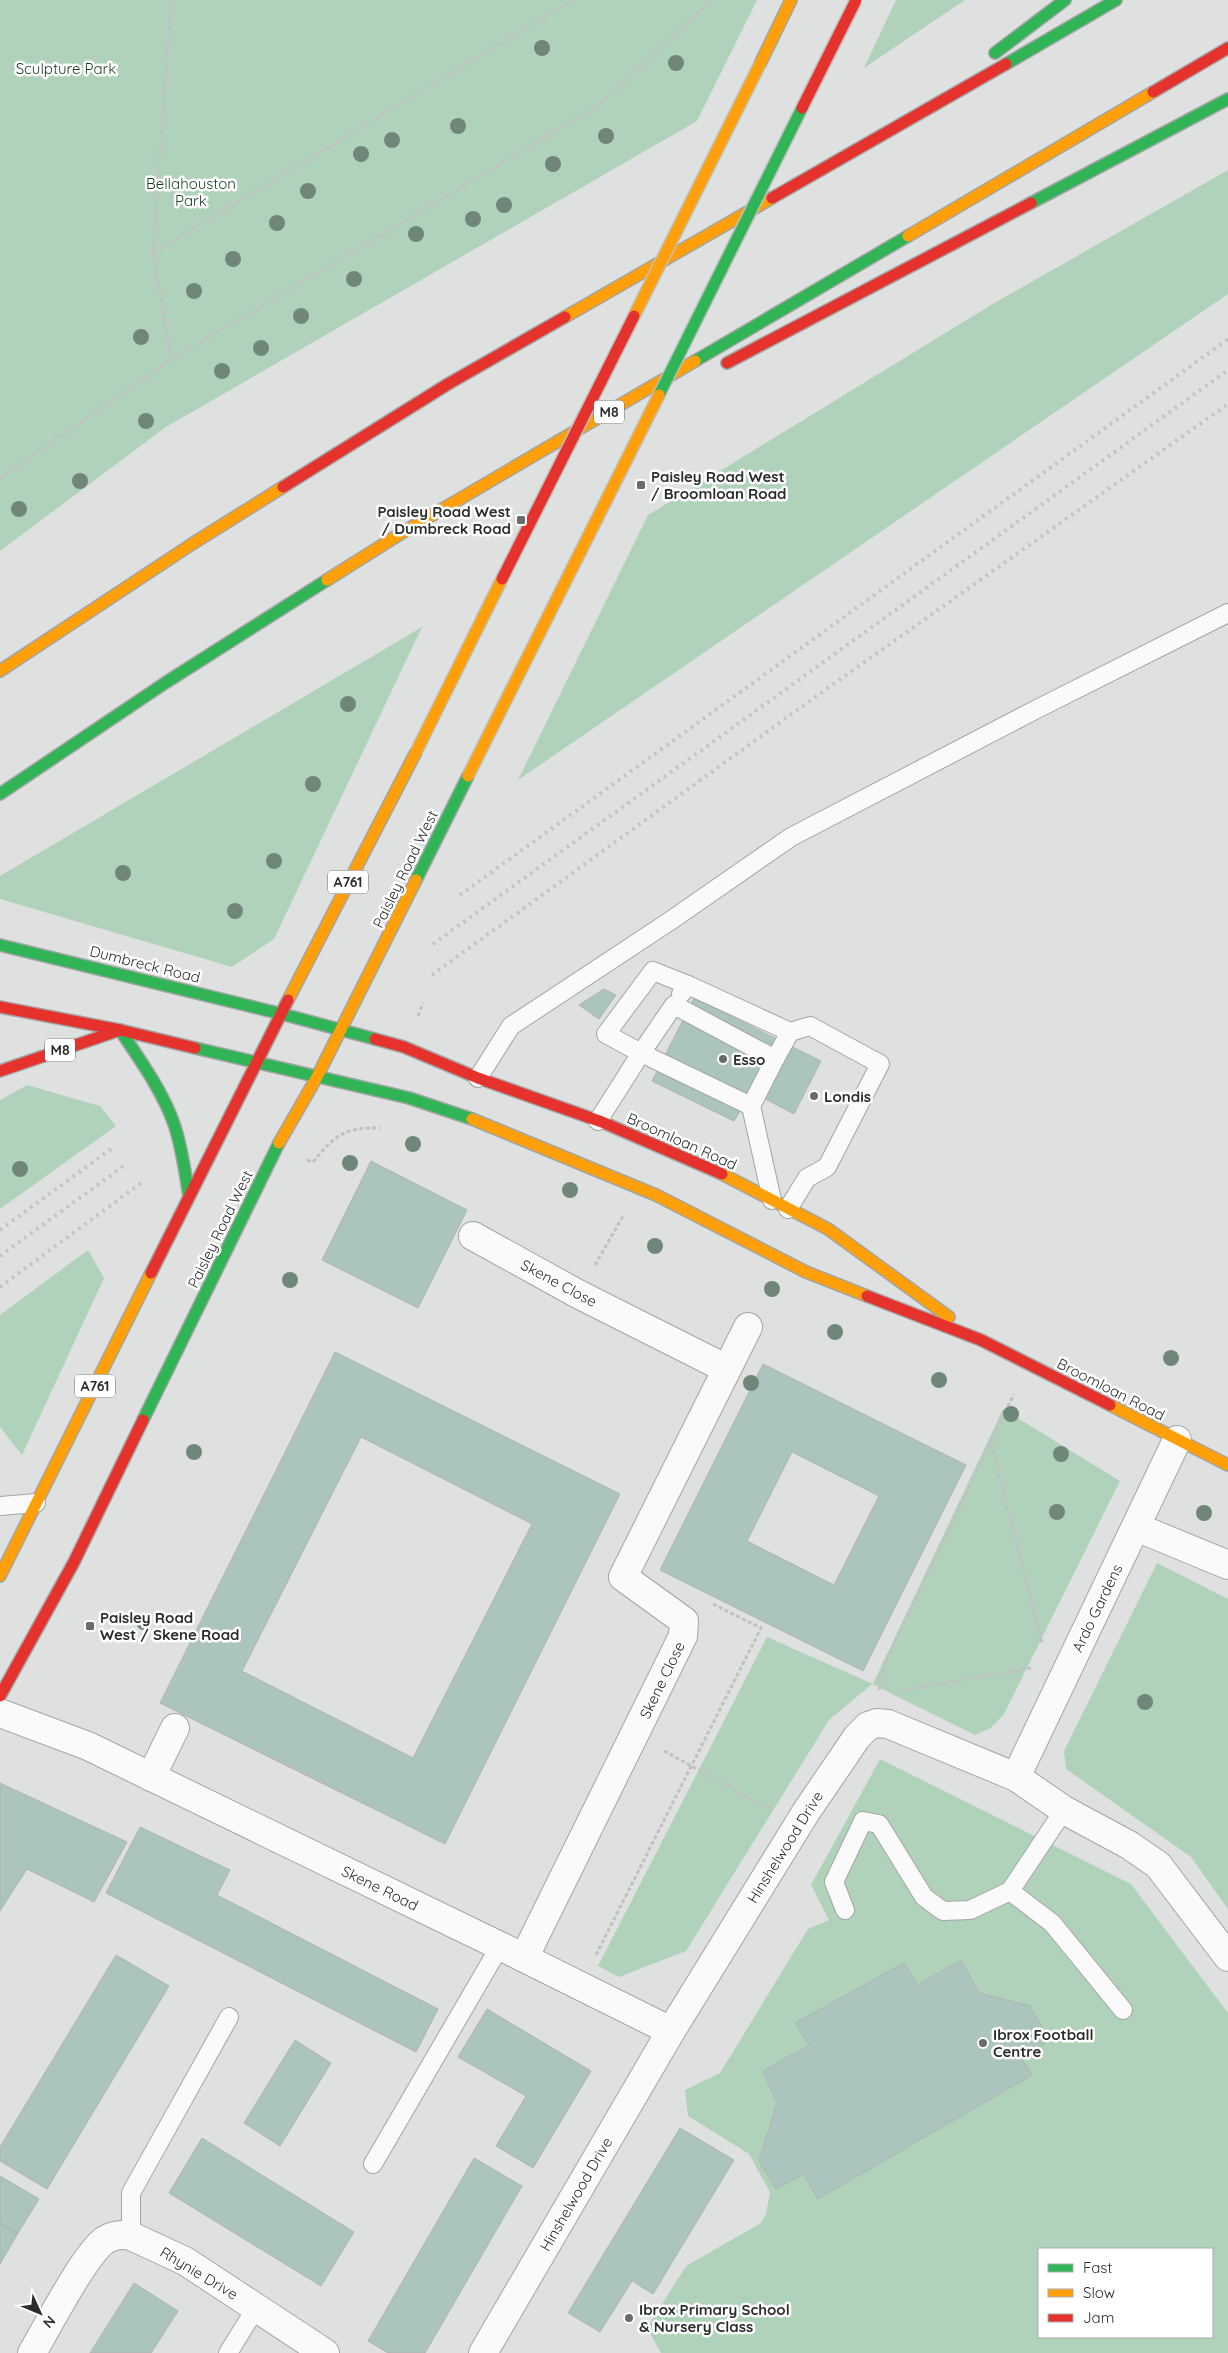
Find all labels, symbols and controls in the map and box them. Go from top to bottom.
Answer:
park label: Sculpture Park [16,59,116,78]
park label: Bellahouston Park [146,174,236,210]
road number: M8 [594,401,624,424]
place label: Paisley Road West / Broomloan Road [651,467,787,503]
marker: Paisley Road West / Broomloan Road [635,479,647,491]
place label: Paisley Road West / Dumbreck Road [377,502,511,538]
marker: Paisley Road West / Dumbreck Road [515,514,527,526]
street label: Paisley Road West [368,807,442,931]
road number: A761 [328,870,368,894]
street label: Dumbreck Road [88,941,202,987]
road number: M8 [45,1038,75,1062]
place label: Esso [733,1050,765,1069]
marker: Esso [717,1053,729,1065]
place label: Londis [824,1087,871,1106]
marker: Londis [808,1090,820,1102]
street label: Broomloan Road [624,1108,740,1174]
street label: Paisley Road West [183,1167,257,1291]
street label: Skene Close [518,1255,600,1311]
street label: Broomloan Road [1054,1354,1168,1424]
road number: A761 [75,1374,115,1398]
street label: Ardo Gardens [1067,1561,1127,1655]
place label: Paisley Road West / Skene Road [100,1608,240,1644]
marker: Paisley Road West / Skene Road [84,1620,96,1632]
street label: Skene Close [635,1638,689,1722]
street label: Hinshelwood Drive [743,1787,827,1907]
street label: Skene Road [339,1861,421,1915]
place label: Ibrox Football Centre [993,2025,1094,2061]
marker: Ibrox Football Centre [977,2037,989,2049]
street label: Hinshelwood Drive [536,2134,616,2254]
street label: Rhynie Drive [157,2242,241,2304]
legend [1038,2248,1213,2338]
text: Fast [1083,2258,1112,2277]
text: Slow [1083,2283,1115,2302]
north arrow [15,2288,65,2338]
place label: Ibrox Primary School & Nursery Class [639,2300,790,2336]
text: Jam [1083,2308,1114,2327]
text: N [39,2312,59,2332]
marker: Ibrox Primary School & Nursery Class [623,2312,635,2324]

